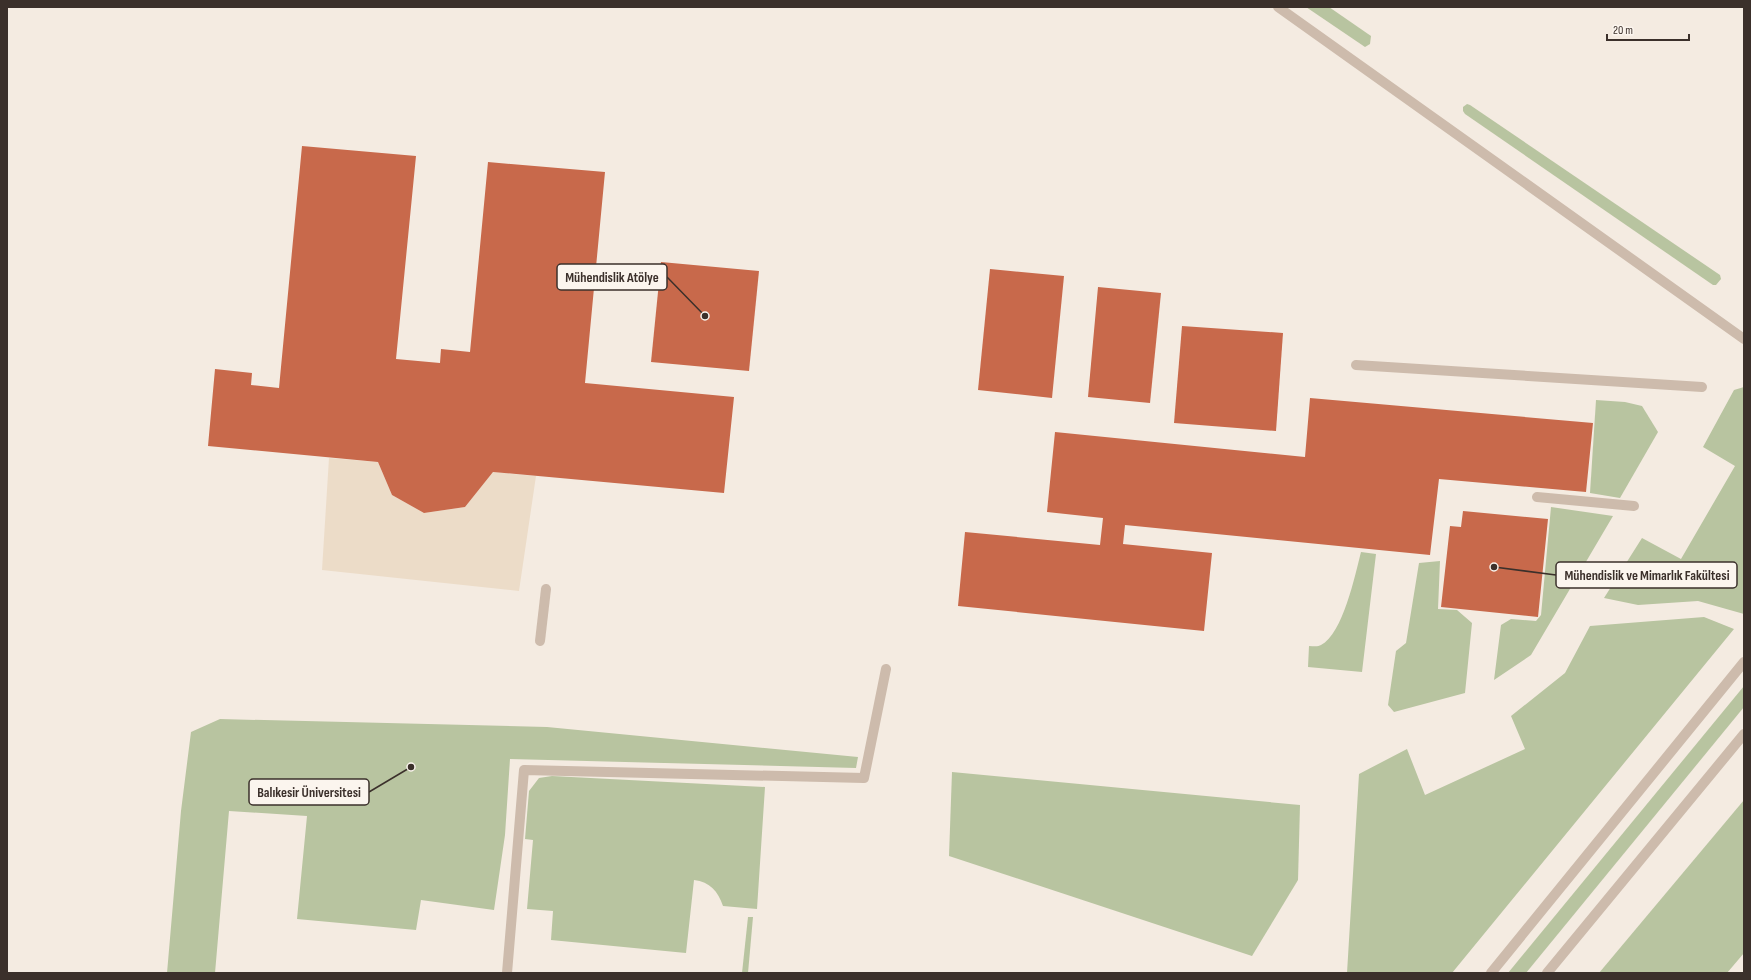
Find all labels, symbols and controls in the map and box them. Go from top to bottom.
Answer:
scale bar [1607,16,1689,42]
text: 20 m [1613,23,1633,38]
callout: Mühendislik Atölye [557,264,667,290]
text: Mühendislik Atölye [565,269,659,286]
callout: Mühendislik ve Mimarlık Fakültesi [1556,562,1737,588]
text: Mühendislik ve Mimarlık Fakültesi [1564,567,1730,584]
callout: Balıkesir Üniversitesi [249,779,369,805]
text: Balıkesir Üniversitesi [257,784,361,801]

